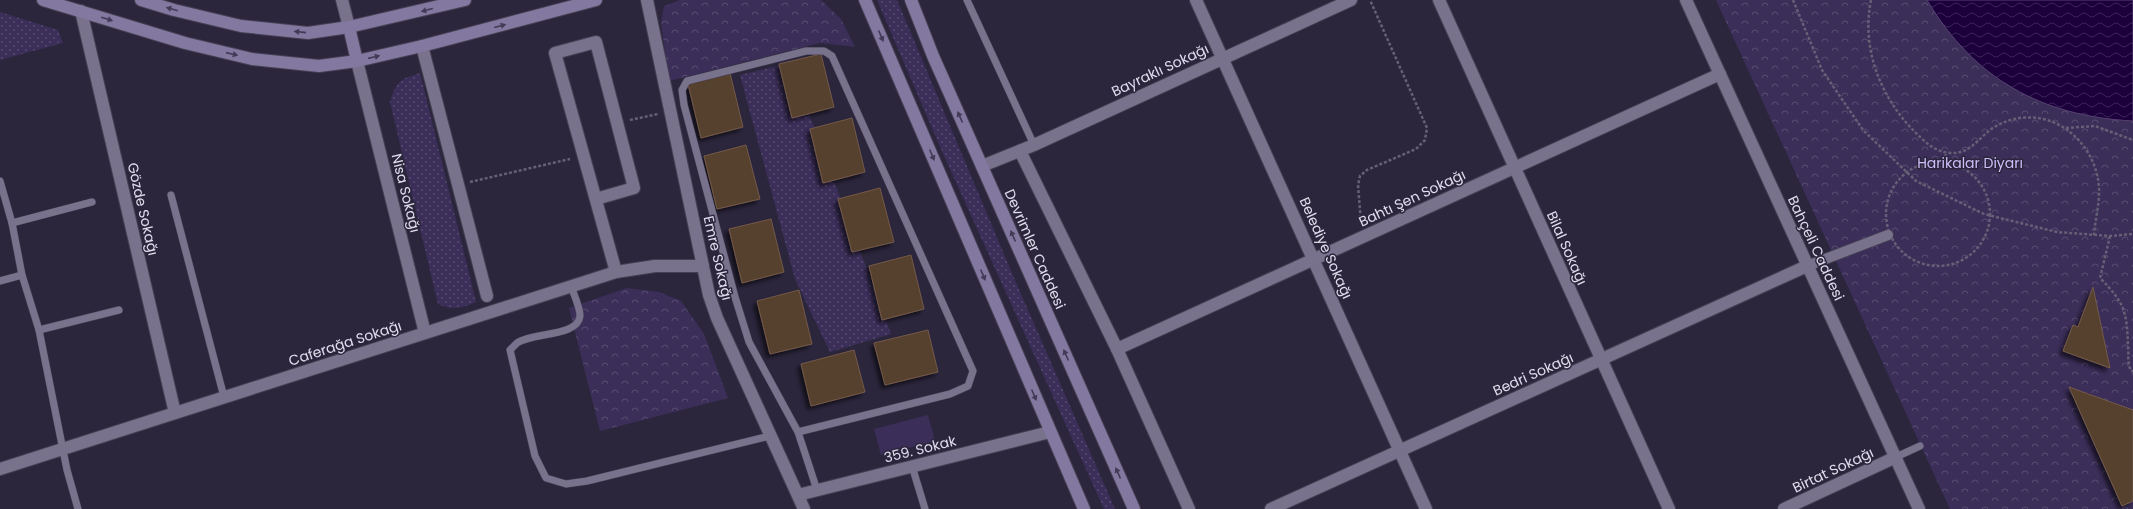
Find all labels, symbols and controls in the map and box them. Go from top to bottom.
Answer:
one-way arrow [166,6,178,12]
one-way arrow [421,7,433,13]
one-way arrow [101,16,113,22]
one-way arrow [494,22,506,28]
one-way arrow [294,29,306,35]
one-way arrow [878,30,884,42]
street label: Bayraklı Sokağı [1108,39,1212,101]
one-way arrow [226,52,238,58]
one-way arrow [368,54,380,60]
one-way arrow [957,111,963,123]
one-way arrow [929,150,935,161]
street label: Nisa Sokağı [387,151,425,235]
park label: Harikalar Diyarı [1917,153,2023,173]
street label: Gözde Sokağı [123,161,163,257]
street label: Bahtı Şen Sokağı [1355,165,1469,231]
street label: Devrimler Caddesi [1000,186,1070,312]
street label: Bahçeli Caddesi [1783,192,1849,304]
street label: Belediye Sokağı [1295,194,1357,302]
street label: Bilal Sokağı [1542,208,1592,288]
street label: Emre Sokağı [699,214,737,302]
one-way arrow [1010,230,1016,241]
one-way arrow [980,269,986,281]
street label: Caferağa Sokağı [286,315,404,371]
street label: Bedri Sokağı [1490,347,1576,401]
one-way arrow [1062,348,1068,360]
one-way arrow [1031,389,1037,400]
street label: 359. Sokak [882,430,959,468]
street label: Birtat Sokağı [1789,442,1877,498]
one-way arrow [1115,467,1121,479]

